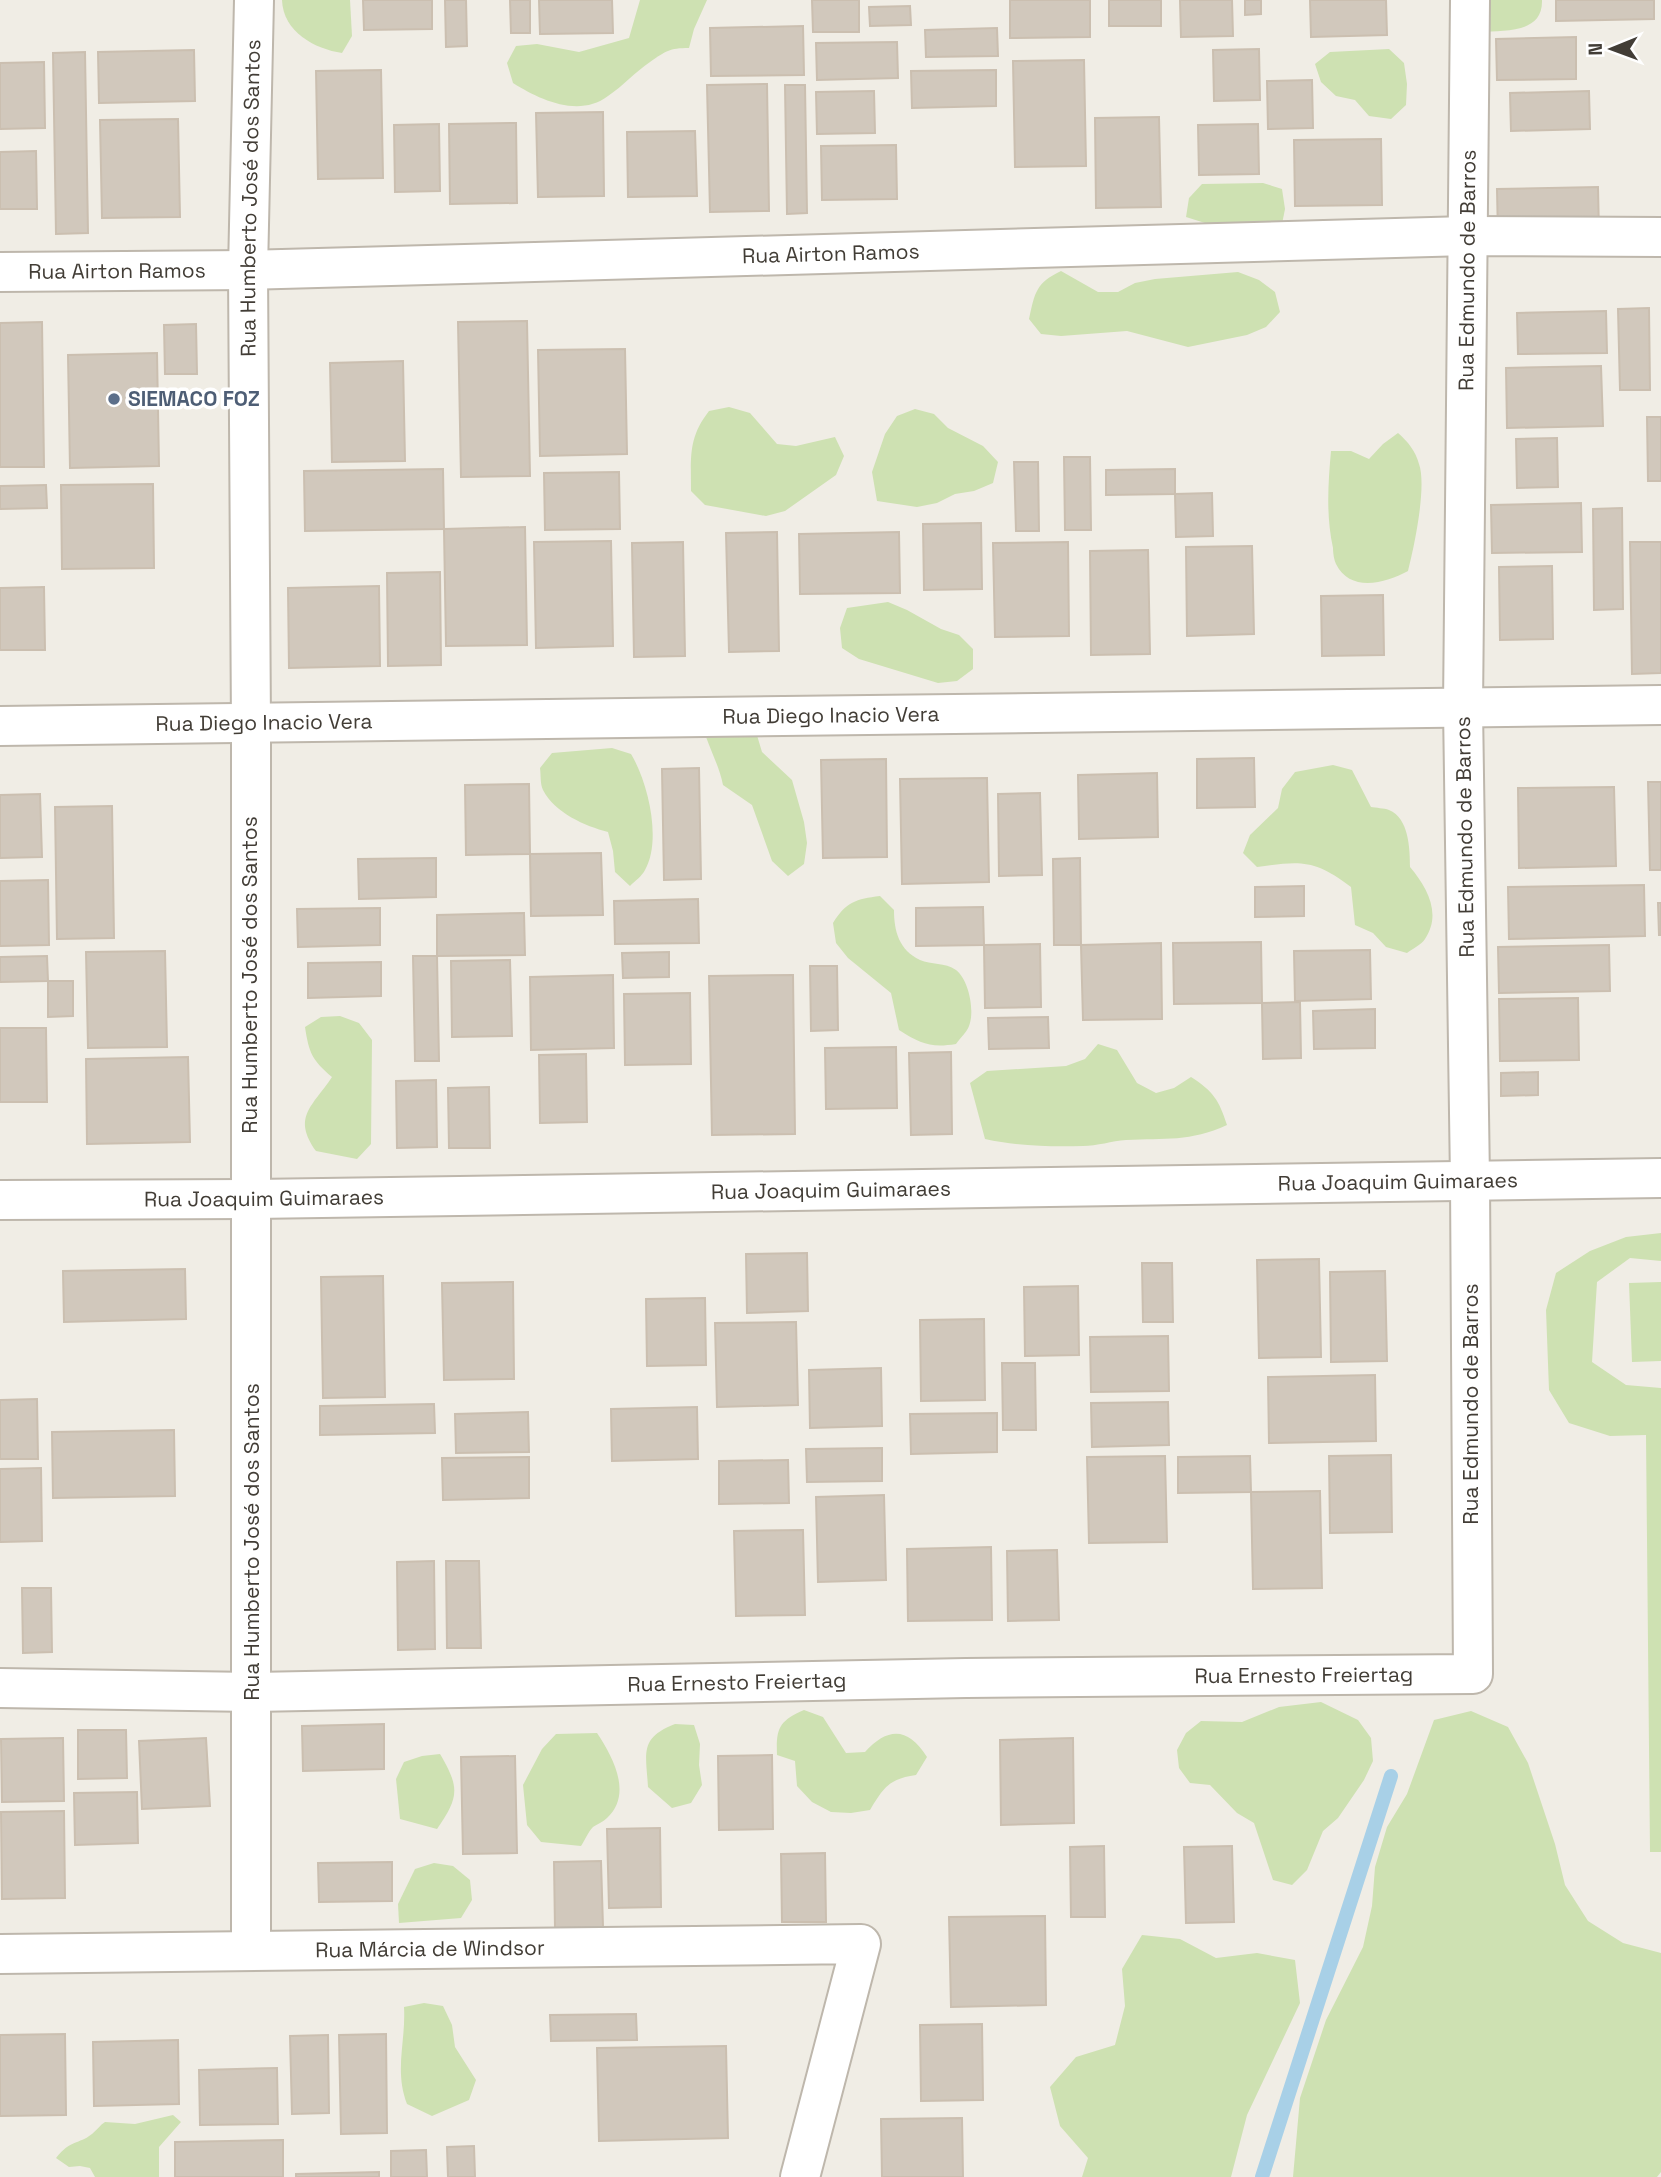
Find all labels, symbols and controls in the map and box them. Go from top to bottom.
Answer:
north arrow [1577,14,1647,84]
street label: Rua Humberto José dos Santos [234,39,266,357]
text: N [1583,43,1608,56]
street label: Rua Edmundo de Barros [1452,149,1482,391]
street label: Rua Airton Ramos [742,237,920,269]
street label: Rua Airton Ramos [28,256,206,285]
place label: SIEMACO FOZ [128,385,260,412]
marker: SIEMACO FOZ [106,391,122,407]
street label: Rua Diego Inacio Vera [722,700,940,730]
street label: Rua Diego Inacio Vera [155,707,373,737]
street label: Rua Edmundo de Barros [1449,716,1480,958]
street label: Rua Humberto José dos Santos [236,816,263,1134]
street label: Rua Joaquim Guimaraes [1278,1166,1518,1197]
street label: Rua Joaquim Guimaraes [711,1175,951,1205]
street label: Rua Joaquim Guimaraes [144,1183,384,1212]
street label: Rua Edmundo de Barros [1457,1283,1484,1525]
street label: Rua Humberto José dos Santos [238,1383,265,1701]
street label: Rua Ernesto Freiertag [1194,1660,1413,1689]
street label: Rua Ernesto Freiertag [627,1666,847,1698]
street label: Rua Márcia de Windsor [315,1934,545,1963]

